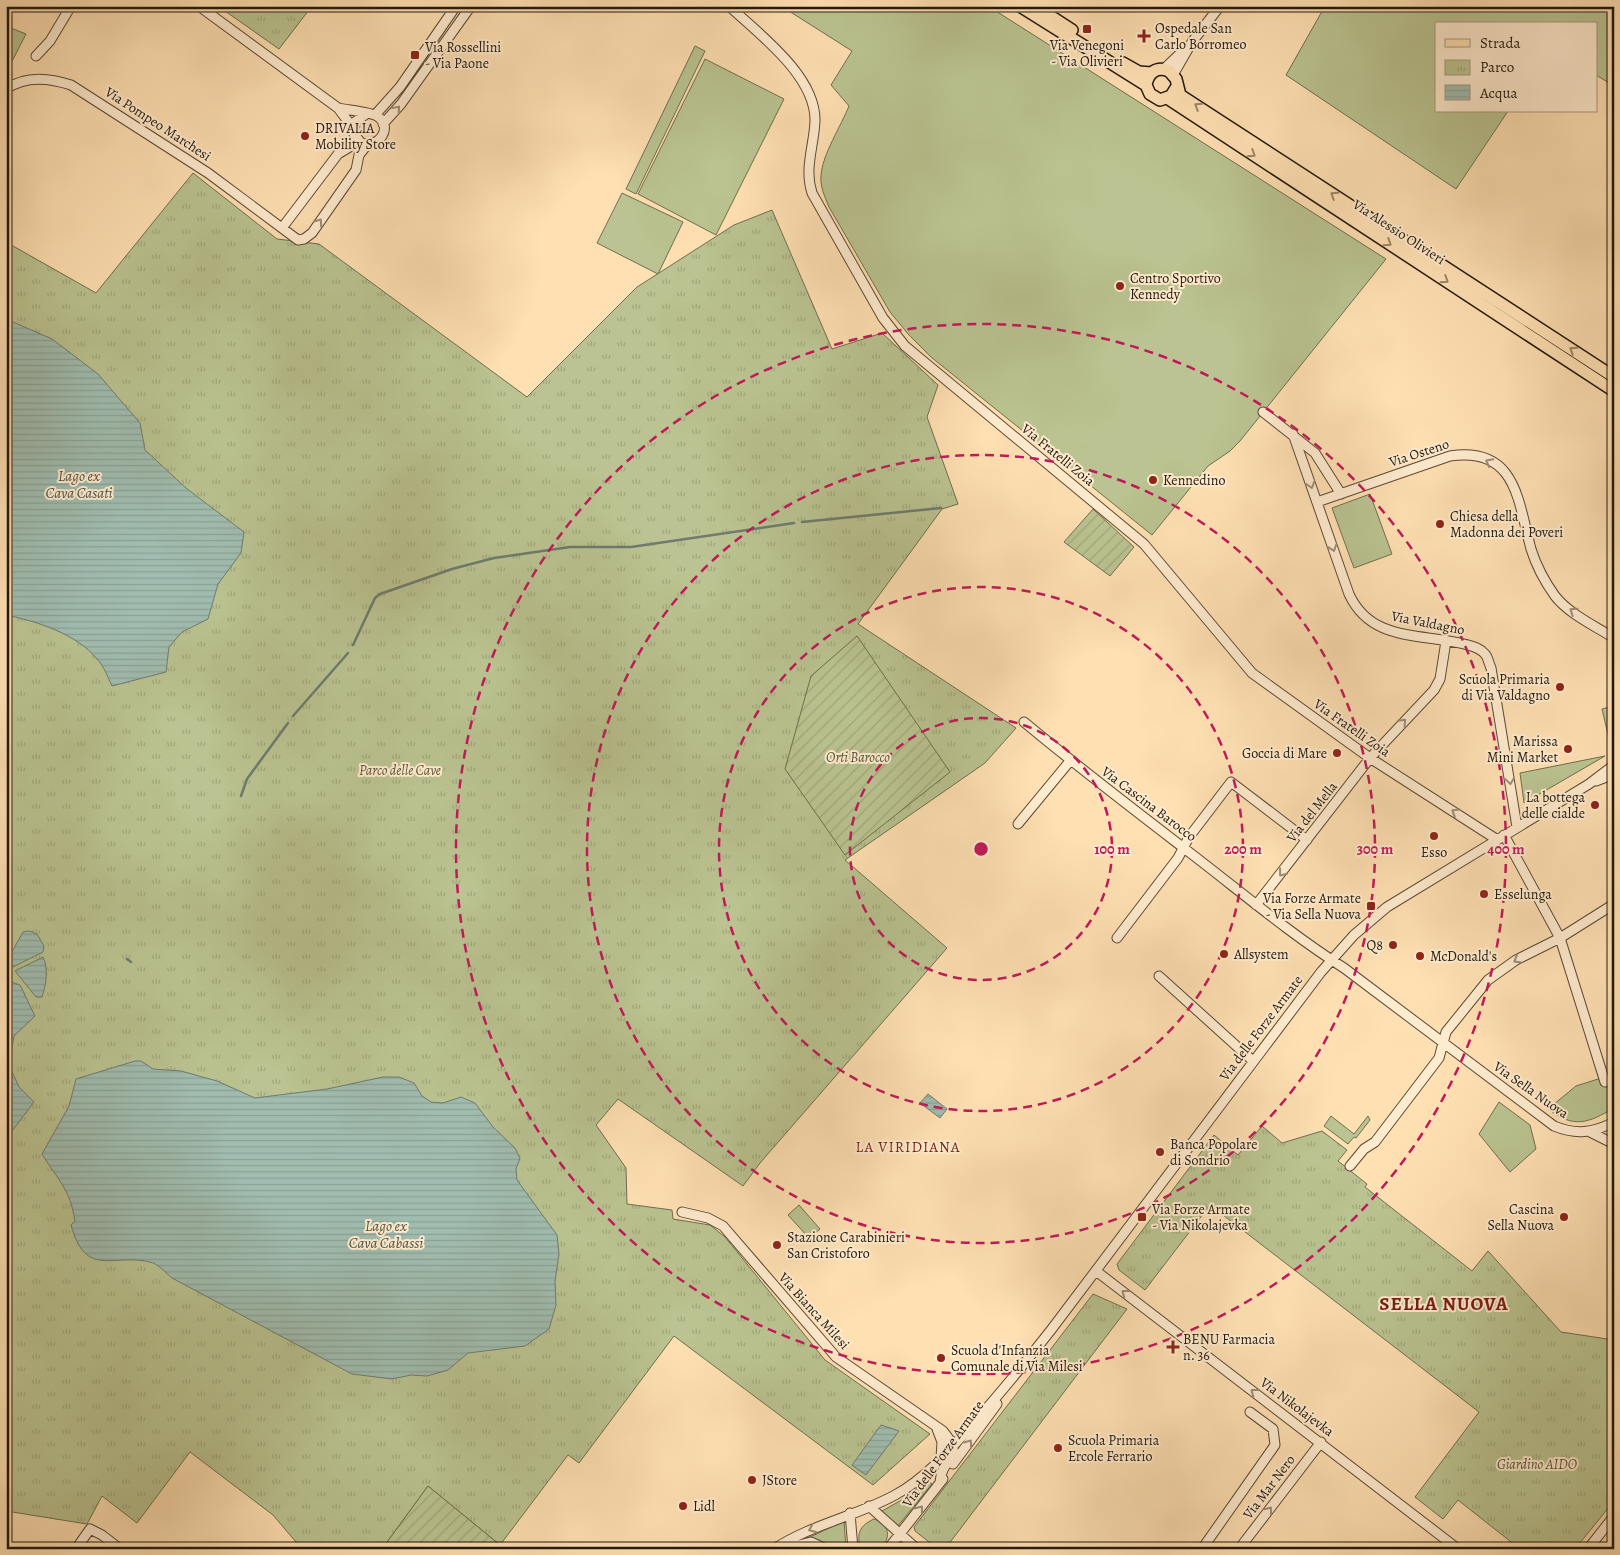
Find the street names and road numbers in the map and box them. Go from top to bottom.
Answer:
street label: Via Pompeo Marchesi [100,82,215,166]
street label: Via Alessio Olivieri [1348,194,1449,269]
street label: Via Fratelli Zoia [1016,419,1099,491]
street label: Via Osteno [1386,434,1451,472]
street label: Via Valdagno [1389,606,1466,639]
street label: Via Fratelli Zoia [1309,694,1394,762]
street label: Via Cascina Barocco [1097,761,1200,846]
street label: Via del Mella [1282,777,1342,847]
street label: Via delle Forze Armate [1214,971,1307,1085]
street label: Via Sella Nuova [1489,1056,1573,1123]
street label: Via Bianca Milesi [774,1268,854,1354]
street label: Via Nikolajevka [1255,1372,1338,1441]
street label: Via delle Forze Armate [897,1397,988,1512]
street label: Via Mar Nero [1238,1451,1299,1524]

